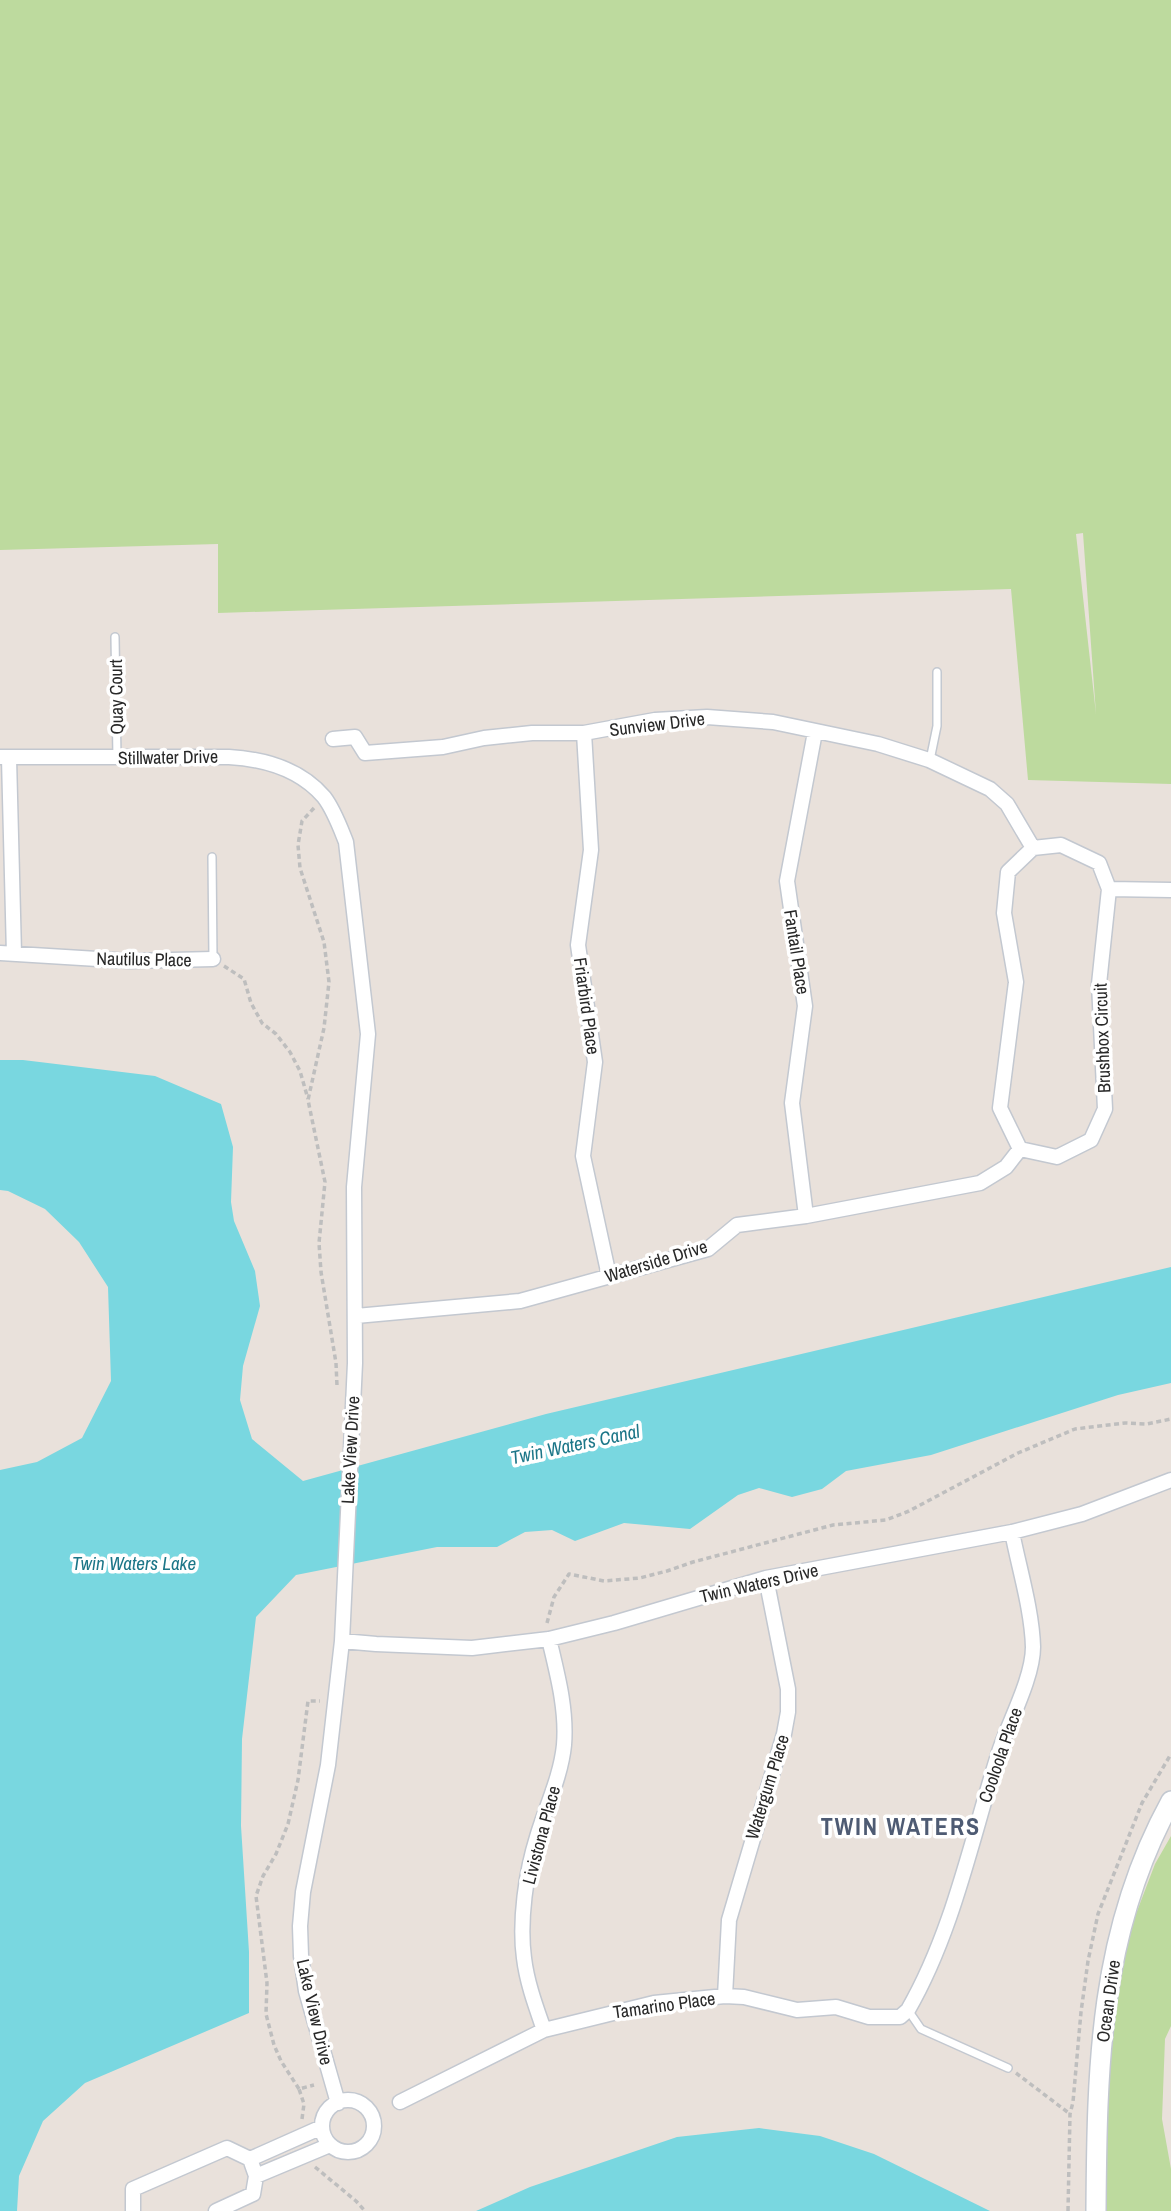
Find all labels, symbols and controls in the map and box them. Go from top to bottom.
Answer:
street label: Quay Court [103,659,129,735]
street label: Sunview Drive [608,706,706,742]
street label: Stillwater Drive [118,744,218,770]
street label: Fantail Place [778,908,816,996]
street label: Nautilus Place [96,946,192,972]
street label: Friarbird Place [568,956,606,1056]
street label: Brushbox Circuit [1088,983,1116,1093]
street label: Waterside Drive [602,1234,710,1288]
street label: Lake View Drive [335,1395,365,1505]
water label: Twin Waters Canal [508,1418,642,1470]
water label: Twin Waters Lake [72,1550,196,1576]
street label: Twin Waters Drive [697,1557,821,1609]
street label: Cooloola Place [972,1704,1028,1806]
street label: Watergum Place [739,1731,795,1843]
street label: Livistona Place [516,1783,566,1887]
district label: TWIN WATERS [821,1810,981,1842]
street label: Lake View Drive [291,1957,339,2067]
street label: Ocean Drive [1090,1958,1126,2044]
street label: Tamarino Place [611,1985,717,2025]

